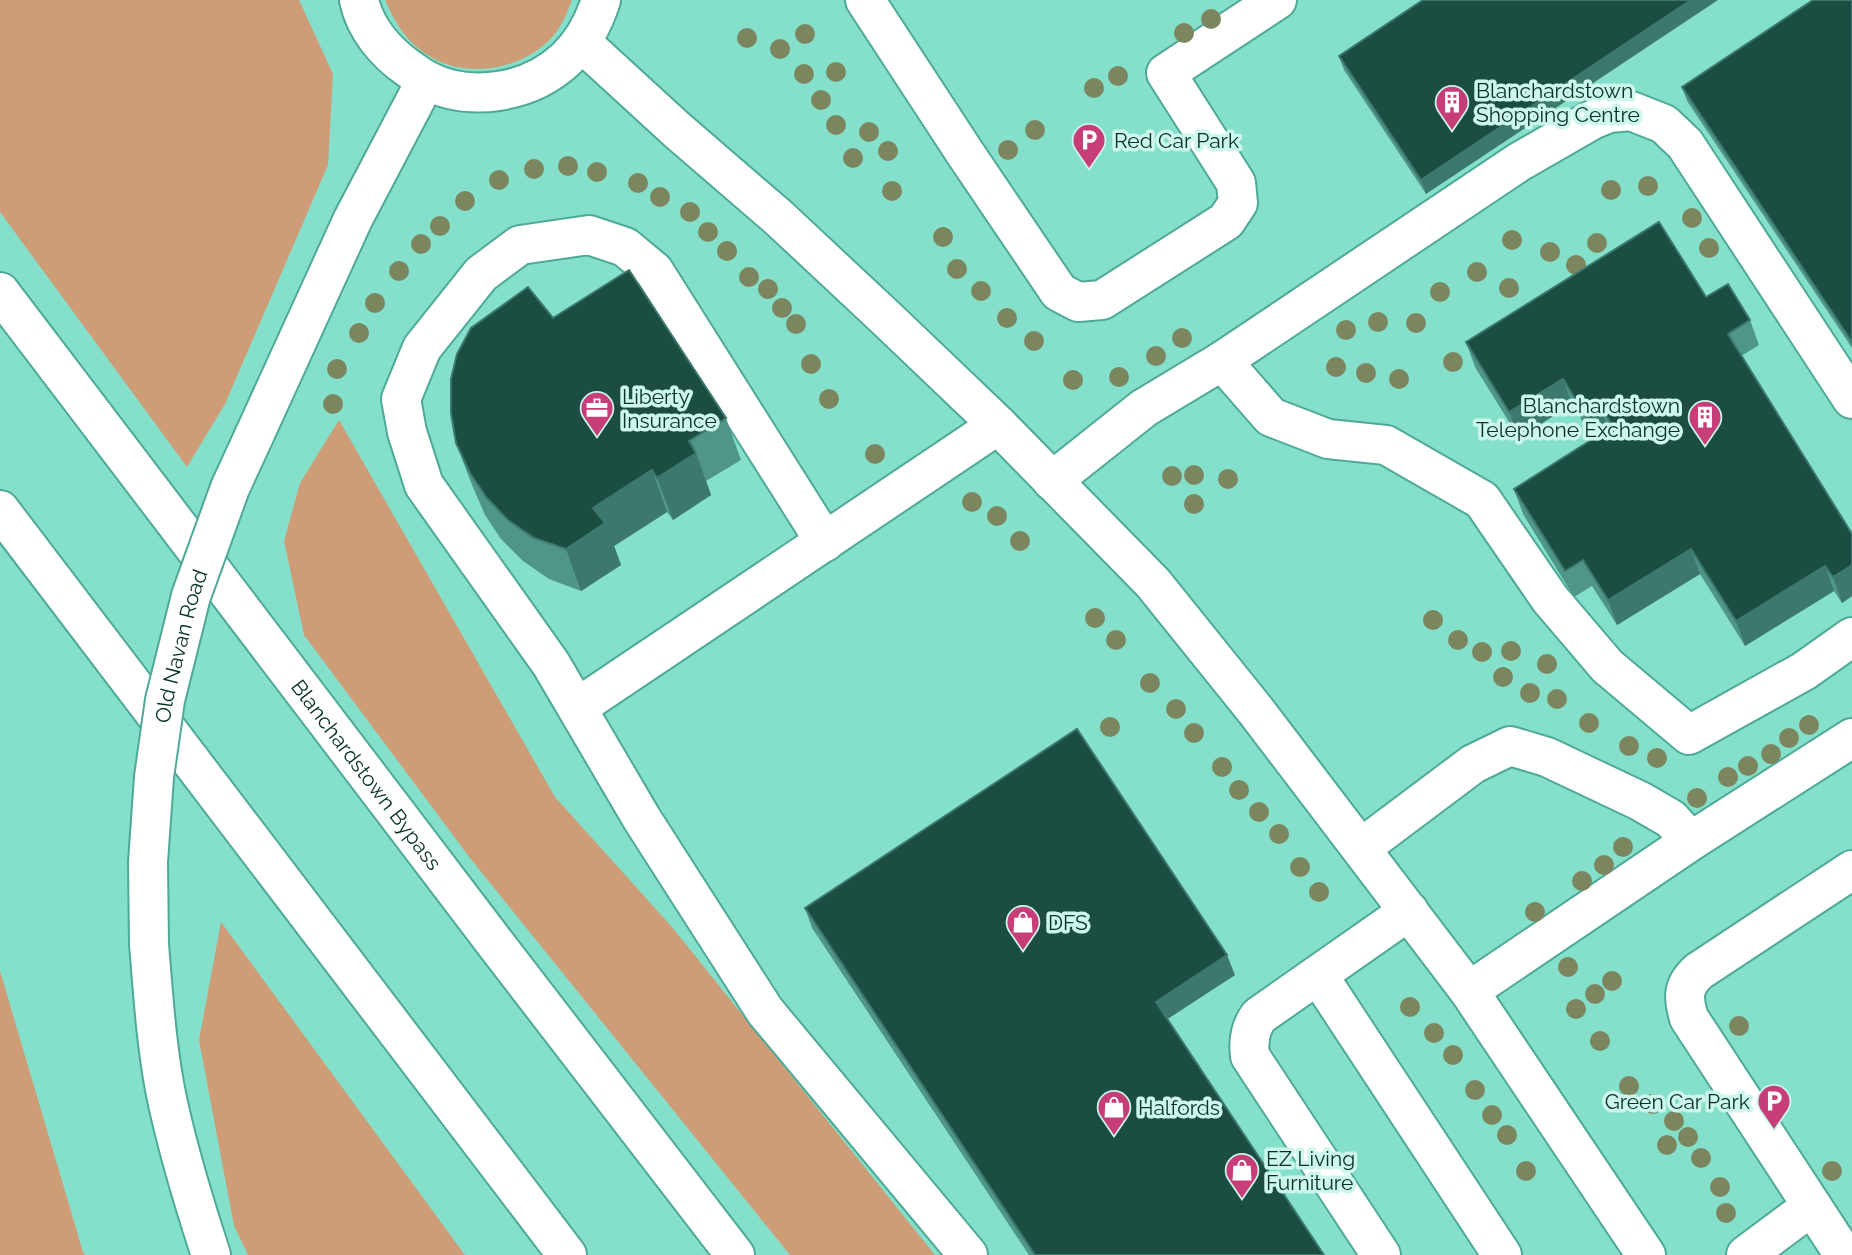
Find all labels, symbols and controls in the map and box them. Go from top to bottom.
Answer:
place label: Blanchardstown Shopping Centre [1476,78,1640,127]
building icon: Blanchardstown Shopping Centre [1433,83,1471,132]
parking icon: Red Car Park [1070,121,1108,170]
place label: Red Car Park [1114,128,1239,153]
place label: Liberty Insurance [622,384,717,433]
office icon: Liberty Insurance [578,389,616,438]
place label: Blanchardstown Telephone Exchange [1476,393,1680,442]
building icon: Blanchardstown Telephone Exchange [1686,398,1724,447]
street label: Old Navan Road [149,566,212,724]
street label: Blanchardstown Bypass [286,674,447,875]
shop icon: DFS [1004,903,1042,952]
place label: DFS [1048,910,1088,935]
parking icon: Green Car Park [1755,1082,1793,1131]
shop icon: Halfords [1095,1088,1133,1137]
place label: Green Car Park [1605,1089,1750,1114]
place label: Halfords [1138,1095,1220,1120]
place label: EZ Living Furniture [1266,1146,1355,1195]
shop icon: EZ Living Furniture [1223,1151,1261,1200]

